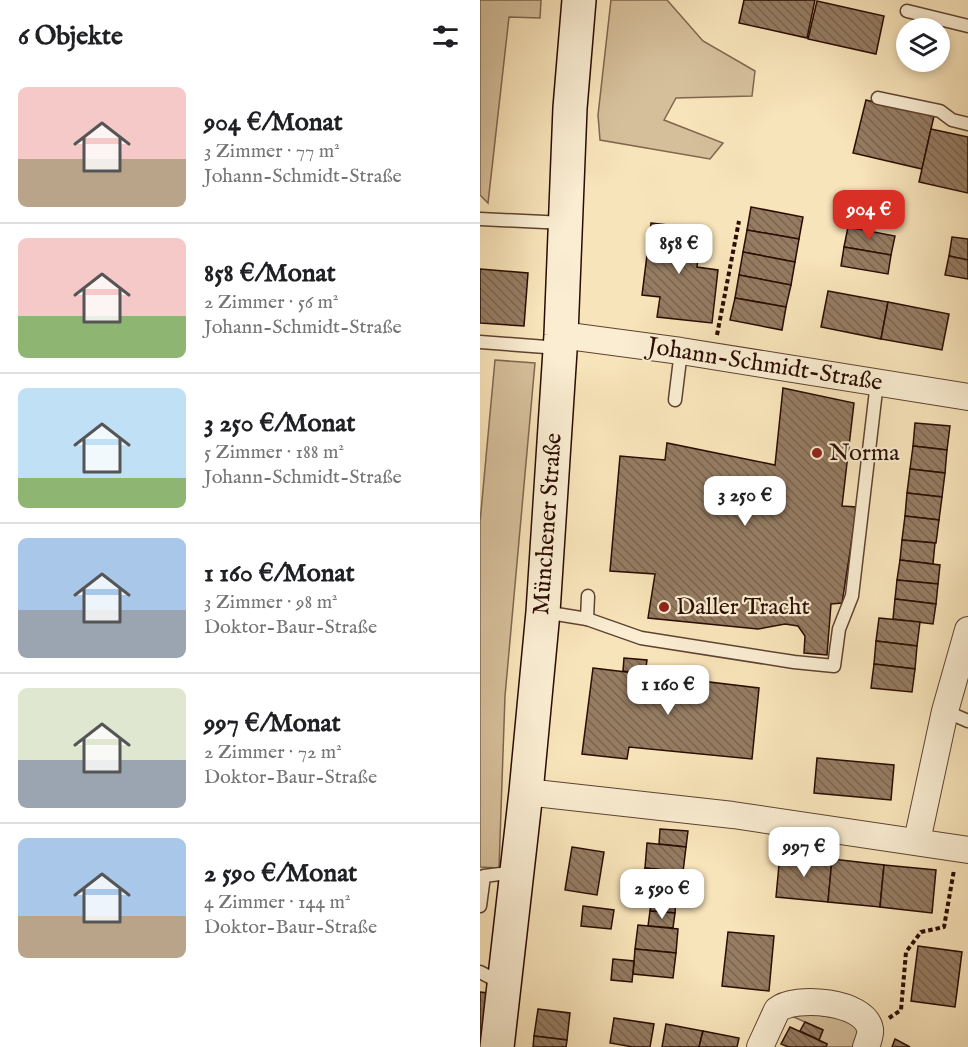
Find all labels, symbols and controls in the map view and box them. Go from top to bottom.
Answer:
map controls [896,18,950,72]
button: layers [896,18,950,72]
text: 6 Objekte [18,20,123,53]
icon: filters [429,20,462,53]
text: 904 €/Monat [204,106,343,139]
icon: home [66,111,138,183]
text: 3 Zimmer · 77 m² [204,139,340,164]
text: Johann-Schmidt-Straße [204,164,402,189]
pin: 904 € [827,190,911,241]
text: 904 € [847,197,891,222]
pin: 858 € [637,224,721,275]
text: 858 € [659,231,699,256]
text: 858 €/Monat [204,257,336,290]
icon: home [66,262,138,334]
text: 2 Zimmer · 56 m² [204,290,339,315]
text: Johann-Schmidt-Straße [204,315,402,340]
street label: Johann-Schmidt-Straße [642,331,885,399]
text: 3 250 €/Monat [204,407,355,440]
icon: home [66,412,138,484]
street label: Münchener Straße [526,432,570,616]
place label: Norma [829,438,900,469]
text: 5 Zimmer · 188 m² [204,440,344,465]
marker: Norma [810,446,824,460]
text: Johann-Schmidt-Straße [204,465,402,490]
pin: 3 250 € [690,476,800,527]
text: 3 250 € [718,483,772,508]
text: 1 160 €/Monat [204,557,355,590]
icon: home [66,562,138,634]
text: 3 Zimmer · 98 m² [204,590,338,615]
place label: Daller Tracht [676,592,810,623]
marker: Daller Tracht [657,600,671,614]
text: Doktor-Baur-Straße [204,615,377,640]
pin: 1 160 € [613,665,723,716]
text: 1 160 € [641,672,695,697]
text: 997 €/Monat [204,707,341,740]
icon: home [66,712,138,784]
text: 2 Zimmer · 72 m² [204,740,342,765]
text: Doktor-Baur-Straße [204,765,377,790]
pin: 997 € [762,827,846,878]
text: 997 € [783,834,825,859]
text: 2 590 €/Monat [204,857,357,890]
icon: home [66,862,138,934]
pin: 2 590 € [607,869,717,920]
text: 2 590 € [634,876,690,901]
text: 4 Zimmer · 144 m² [204,890,351,915]
text: Doktor-Baur-Straße [204,915,377,940]

